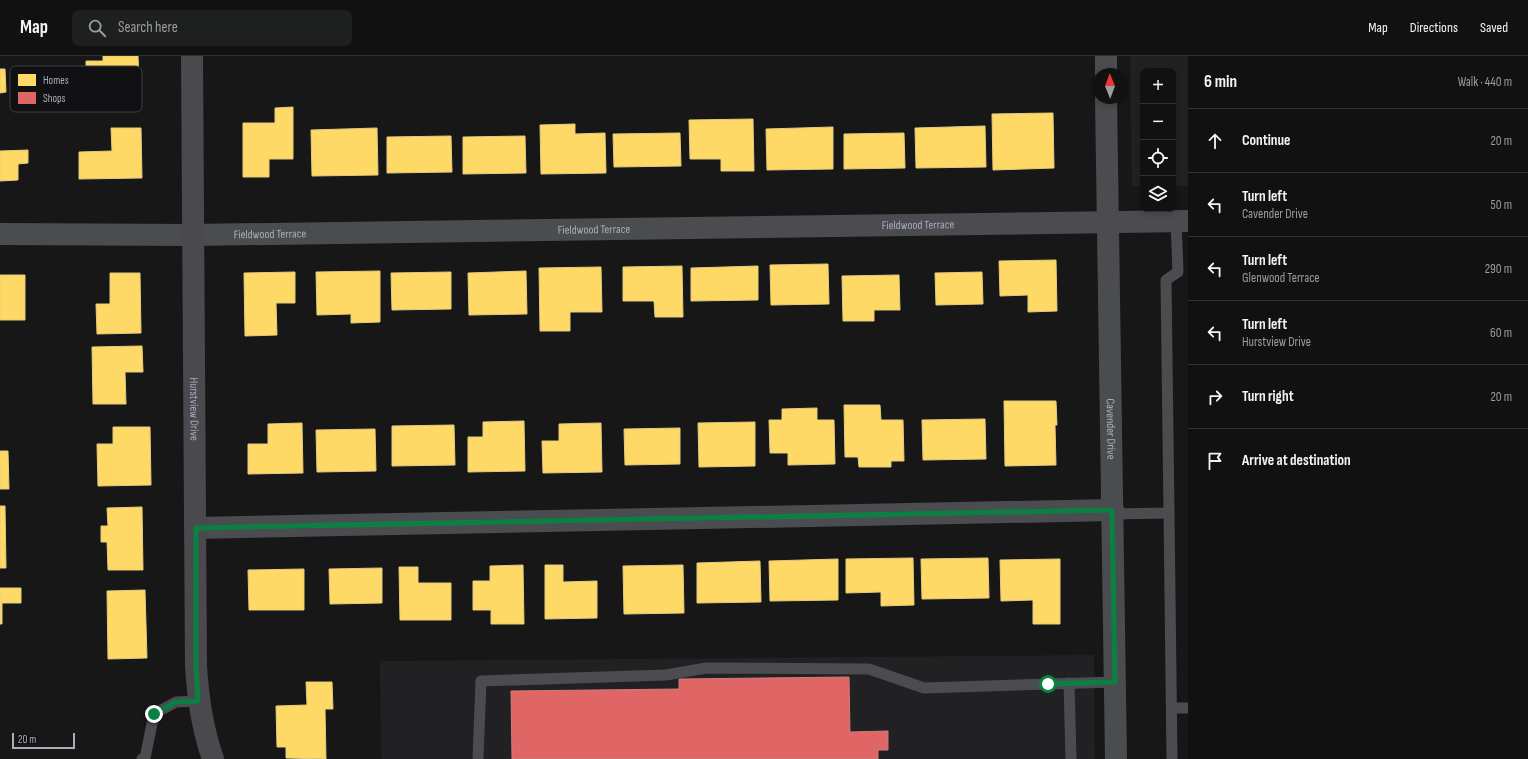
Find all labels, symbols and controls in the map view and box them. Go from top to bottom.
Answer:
search box [72,10,352,46]
text: Map [20,16,48,39]
icon: search [86,17,108,39]
text: Search here [118,18,178,37]
text: Map [1368,19,1388,36]
text: Directions [1410,19,1458,36]
text: Saved [1480,19,1508,36]
legend [10,66,142,112]
north arrow [1092,68,1128,104]
map controls [1140,68,1176,212]
button: + [1140,68,1176,104]
text: 6 min [1204,72,1237,92]
text: Homes [43,74,69,87]
text: Walk · 440 m [1458,74,1512,90]
text: Shops [43,92,66,105]
button: − [1140,104,1176,140]
icon: ahead [1204,130,1226,152]
text: Continue [1242,131,1291,150]
text: 20 m [1490,133,1512,149]
button: locate [1140,140,1176,176]
button: layers [1140,176,1176,212]
text: Turn left [1242,187,1287,206]
icon: left [1204,194,1226,216]
text: 50 m [1491,197,1512,213]
text: Cavender Drive [1242,206,1308,222]
street label: Fieldwood Terrace [882,217,954,233]
street label: Fieldwood Terrace [558,222,630,238]
street label: Fieldwood Terrace [234,226,307,242]
text: Turn left [1242,251,1287,270]
icon: left [1204,258,1226,280]
text: 290 m [1485,261,1512,277]
text: Glenwood Terrace [1242,270,1320,286]
text: Turn left [1242,315,1287,334]
icon: left [1204,322,1226,344]
text: 60 m [1490,325,1512,341]
text: Hurstview Drive [1242,334,1311,350]
street label: Hurstview Drive [186,377,202,441]
icon: right [1204,386,1226,408]
text: Turn right [1242,387,1294,406]
text: 20 m [1490,389,1512,405]
street label: Cavender Drive [1103,398,1118,460]
icon: arrive [1204,450,1226,472]
text: Arrive at destination [1242,451,1351,470]
route start [1039,675,1057,693]
route end [145,705,163,723]
scale bar [12,731,75,750]
text: 20 m [18,733,36,746]

